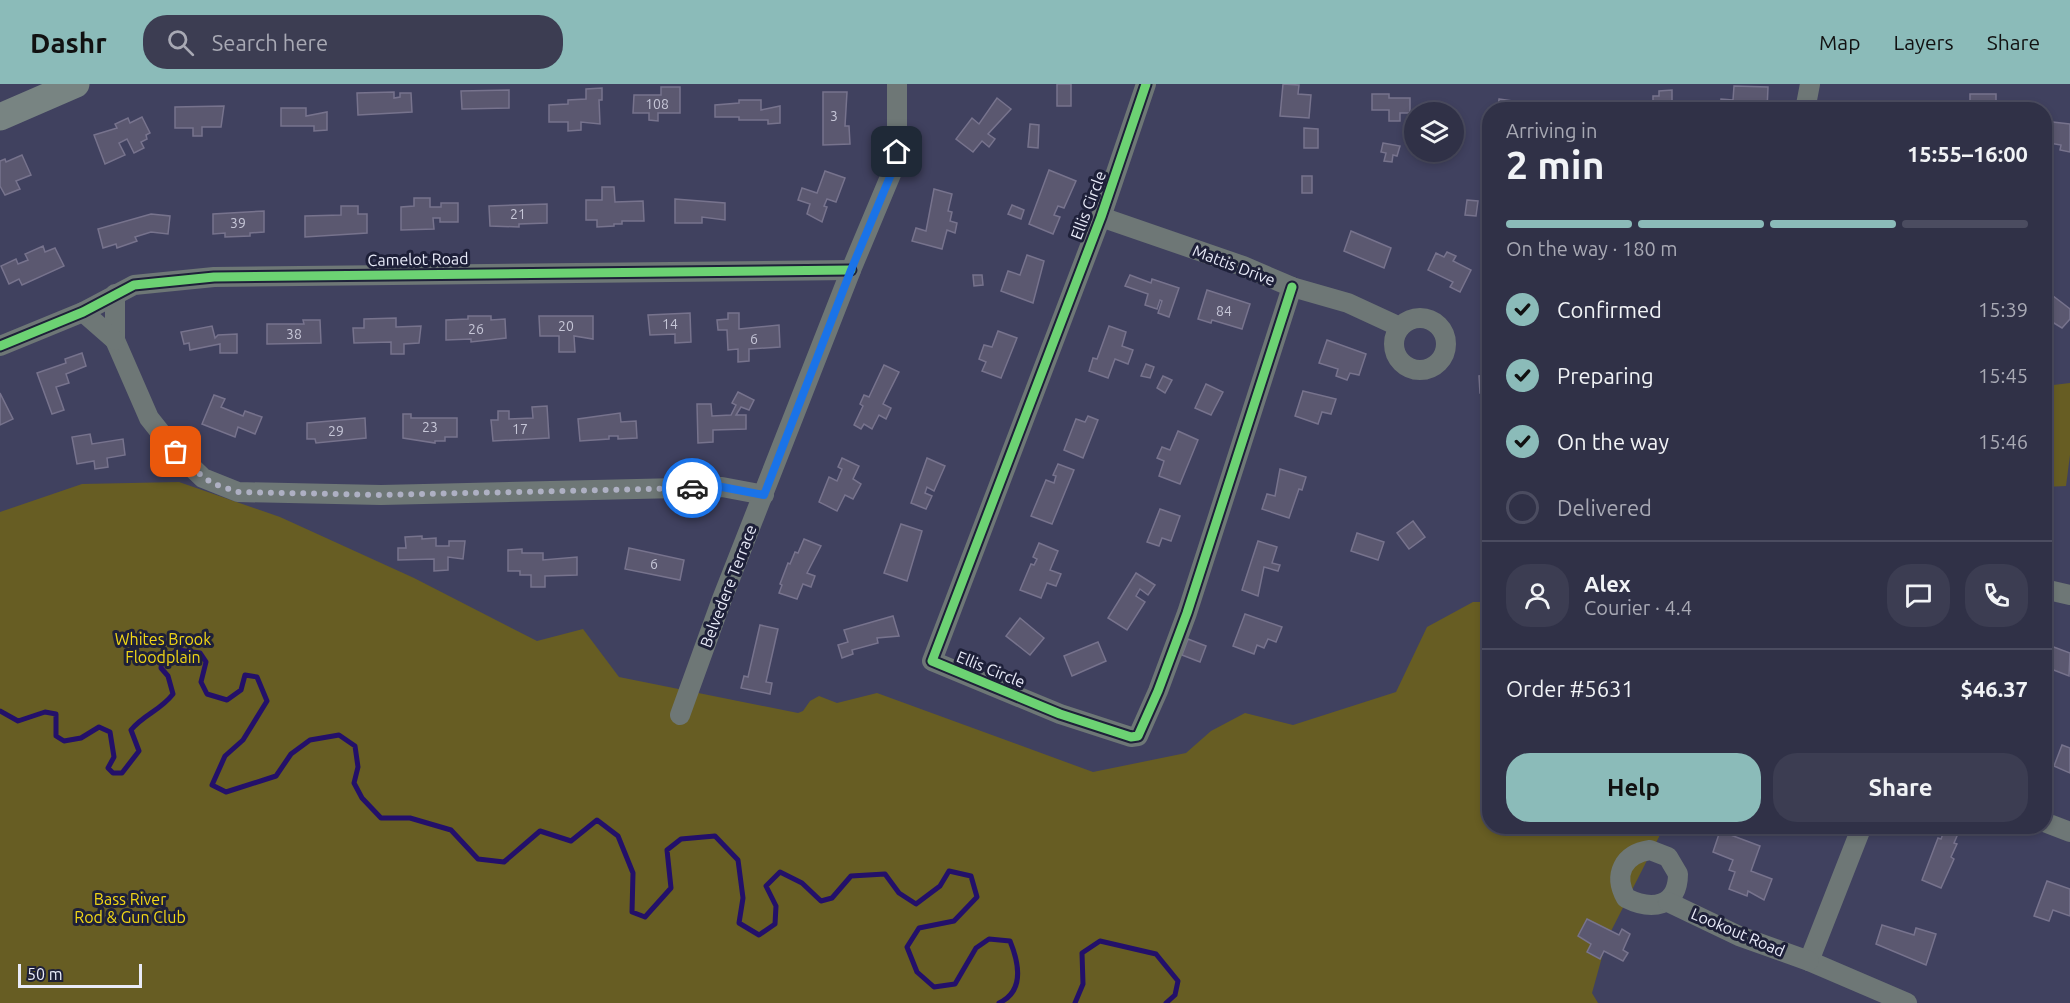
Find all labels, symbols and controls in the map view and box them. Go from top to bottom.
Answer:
search box [143,15,563,69]
icon: search [164,26,197,59]
text: Dashr [30,27,107,58]
text: Search here [212,30,328,55]
text: Map [1819,30,1860,54]
text: Layers [1893,30,1954,54]
text: Share [1987,30,2040,54]
house number: 108 [645,96,669,112]
map controls [1404,102,1464,162]
button: layers [1404,102,1464,162]
house number: 3 [830,108,838,124]
text: Arriving in [1506,119,1597,142]
pin [871,126,922,177]
icon: home [880,135,913,168]
text: 15:55–16:00 [1907,141,2028,166]
text: 2 min [1506,143,1605,186]
street label: Ellis Circle [1067,168,1109,242]
house number: 21 [510,206,526,222]
house number: 39 [230,215,246,231]
text: On the way · 180 m [1506,237,1678,260]
street label: Mattis Drive [1190,241,1278,289]
street label: Camelot Road [367,249,469,269]
icon: check [1506,293,1539,326]
text: Confirmed [1557,297,1662,322]
text: 15:39 [1978,298,2028,321]
house number: 84 [1216,303,1232,319]
house number: 14 [662,316,678,332]
house number: 20 [558,318,574,334]
house number: 26 [468,321,484,337]
house number: 38 [286,326,302,342]
house number: 6 [750,331,758,347]
icon: check [1506,359,1539,392]
text: Preparing [1557,363,1654,388]
text: 15:45 [1978,364,2028,387]
house number: 23 [422,419,438,435]
house number: 17 [512,421,528,437]
house number: 29 [328,423,344,439]
icon: check [1506,425,1539,458]
pin [150,426,201,477]
text: On the way [1557,429,1669,454]
text: 15:46 [1978,430,2028,453]
icon: bag [159,435,192,468]
courier [662,458,722,518]
icon: car [676,472,709,505]
text: Delivered [1557,495,1652,520]
street label: Belvedere Terrace [696,522,760,650]
house number: 6 [650,556,658,572]
button: person [1506,564,1569,627]
button: chat [1887,564,1950,627]
button: phone [1965,564,2028,627]
text: Alex [1584,571,1631,596]
text: Courier · 4.4 [1584,596,1692,619]
park label: Whites Brook Floodplain [115,630,211,666]
street label: Ellis Circle [954,647,1028,691]
text: Order #5631 [1506,676,1634,701]
text: $46.37 [1961,676,2028,701]
button: Help [1506,753,1761,822]
button: Share [1773,753,2028,822]
park label: Bass River Rod & Gun Club [74,890,186,926]
street label: Lookout Road [1688,904,1788,960]
scale bar [18,961,142,988]
text: 50 m [27,965,63,983]

